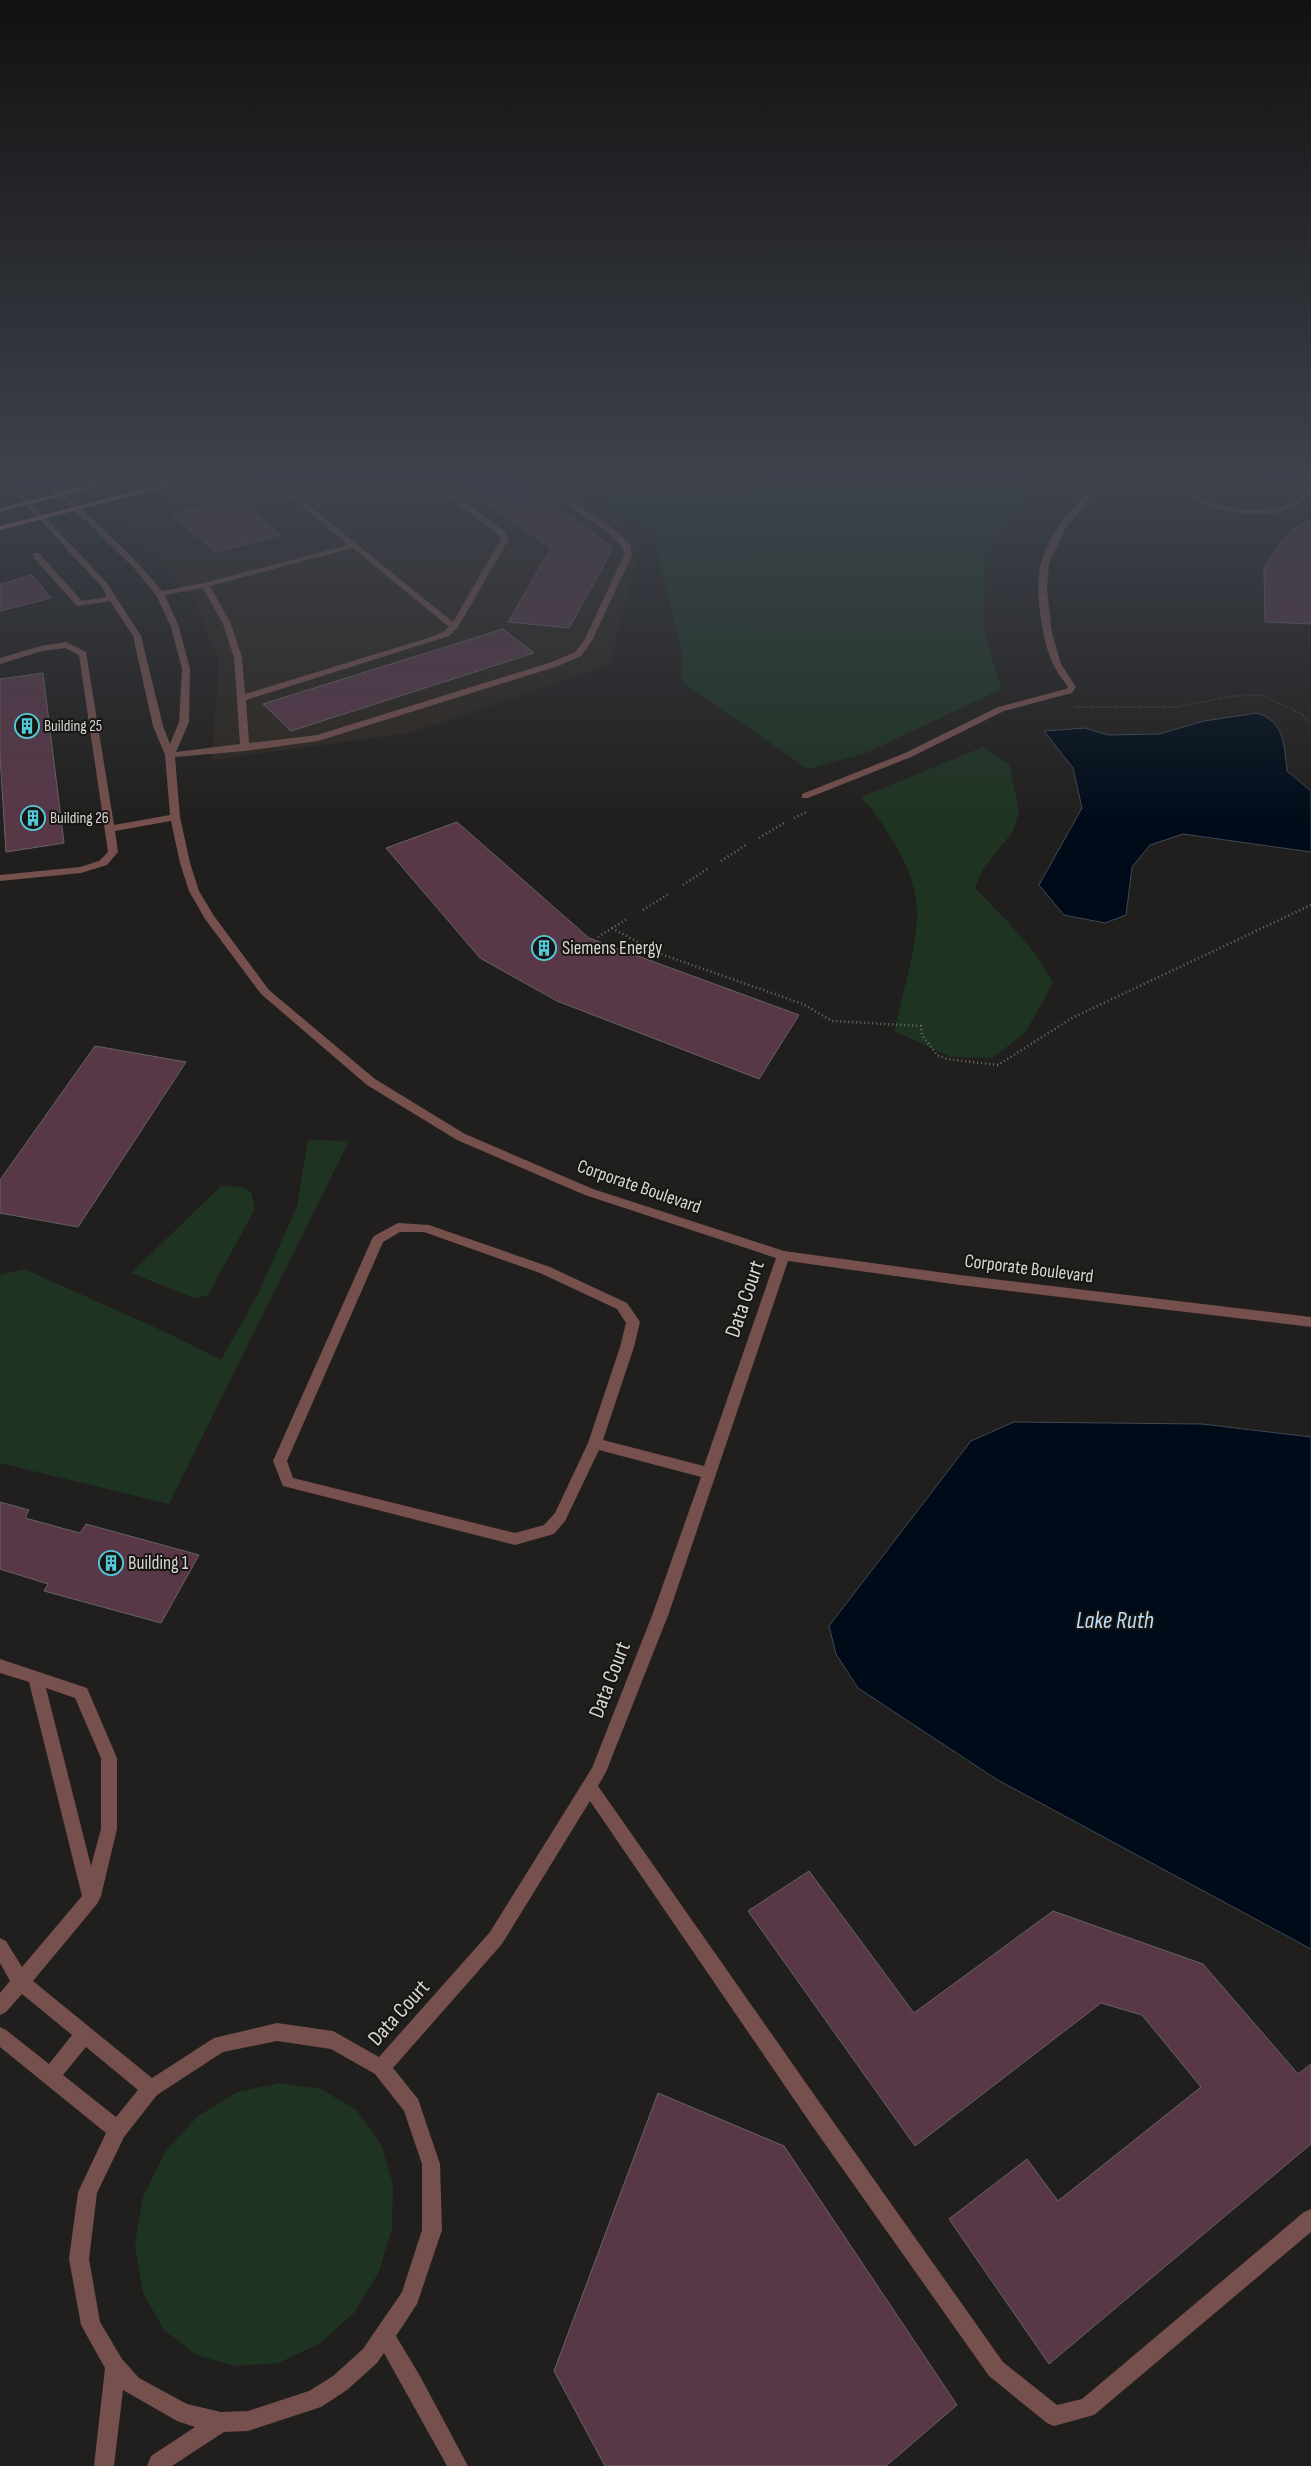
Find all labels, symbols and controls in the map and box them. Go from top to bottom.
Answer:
building icon: Building 25 [14,713,40,739]
place label: Building 25 [44,717,102,736]
building icon: Building 26 [20,805,46,831]
place label: Building 26 [50,809,109,828]
building icon: Siemens Energy [531,935,557,961]
place label: Siemens Energy [562,937,663,960]
street label: Corporate Boulevard [574,1155,704,1219]
street label: Corporate Boulevard [963,1250,1095,1288]
street label: Data Court [719,1257,771,1341]
building icon: Building 1 [98,1550,124,1576]
place label: Building 1 [128,1552,189,1575]
water label: Lake Ruth [1076,1606,1154,1635]
street label: Data Court [583,1638,637,1722]
street label: Data Court [362,1974,436,2052]

